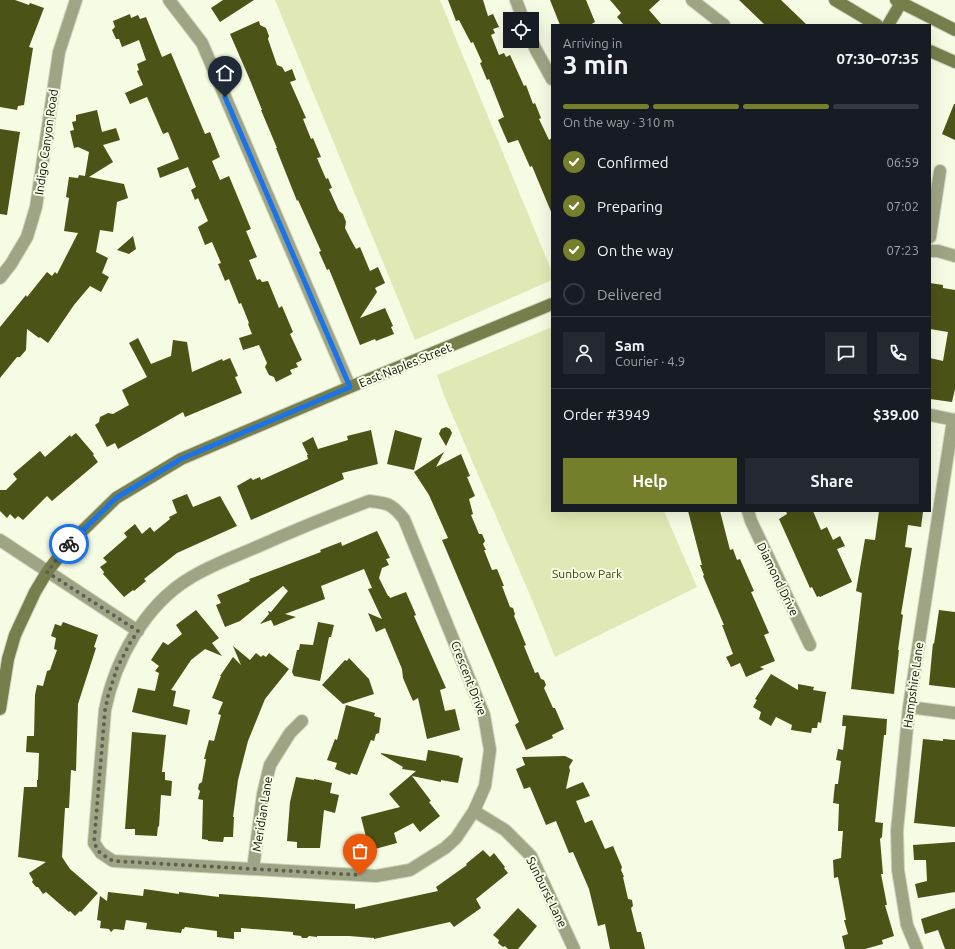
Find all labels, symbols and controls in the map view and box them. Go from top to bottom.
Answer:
map controls [503,12,539,48]
button: locate [503,12,539,48]
text: Arriving in [563,36,622,50]
text: 3 min [563,50,629,79]
text: 07:30–07:35 [836,50,919,67]
pin [208,56,242,97]
icon: home [214,62,236,84]
street label: Indigo Canyon Road [32,88,60,196]
text: On the way · 310 m [563,115,675,129]
icon: check [563,151,585,173]
text: Confirmed [597,154,669,171]
text: 06:59 [886,155,919,169]
icon: check [563,195,585,217]
text: Preparing [597,198,663,215]
text: 07:02 [886,199,919,213]
icon: check [563,239,585,261]
text: On the way [597,242,673,259]
text: 07:23 [886,243,919,257]
text: Delivered [597,286,662,303]
button: person [563,332,605,374]
button: chat [825,332,867,374]
button: phone [877,332,919,374]
text: Sam [615,337,645,354]
street label: East Naples Street [357,340,453,389]
text: Courier · 4.9 [615,354,685,368]
text: Order #3949 [563,406,650,423]
text: $39.00 [873,406,919,423]
button: Help [563,458,737,504]
button: Share [745,458,919,504]
courier [49,524,89,564]
icon: bike [58,533,80,555]
street label: Diamond Drive [755,540,801,618]
park label: Sunbow Park [552,567,622,580]
street label: Crescent Drive [449,639,489,717]
street label: Hampshire Lane [901,641,925,729]
street label: Meridian Lane [250,775,274,853]
pin [343,834,377,875]
icon: bag [349,840,371,862]
street label: Sunburst Lane [524,855,570,929]

